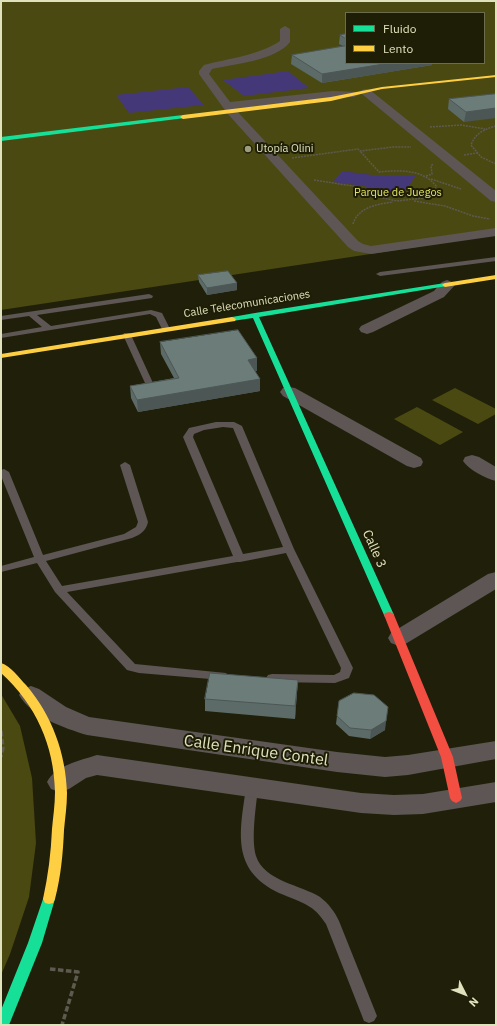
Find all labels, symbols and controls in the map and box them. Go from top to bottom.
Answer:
legend [345,12,485,64]
text: Fluido [383,21,416,36]
text: Lento [383,41,413,56]
place label: Utopía Olini [256,142,314,156]
marker: Utopía Olini [243,144,253,154]
park label: Parque de Juegos [354,186,442,200]
street label: Calle Telecomunicaciones [183,287,311,321]
street label: Calle 3 [359,528,389,570]
street label: Calle Enrique Contel [183,731,329,771]
north arrow [445,974,485,1014]
text: N [466,994,482,1010]

